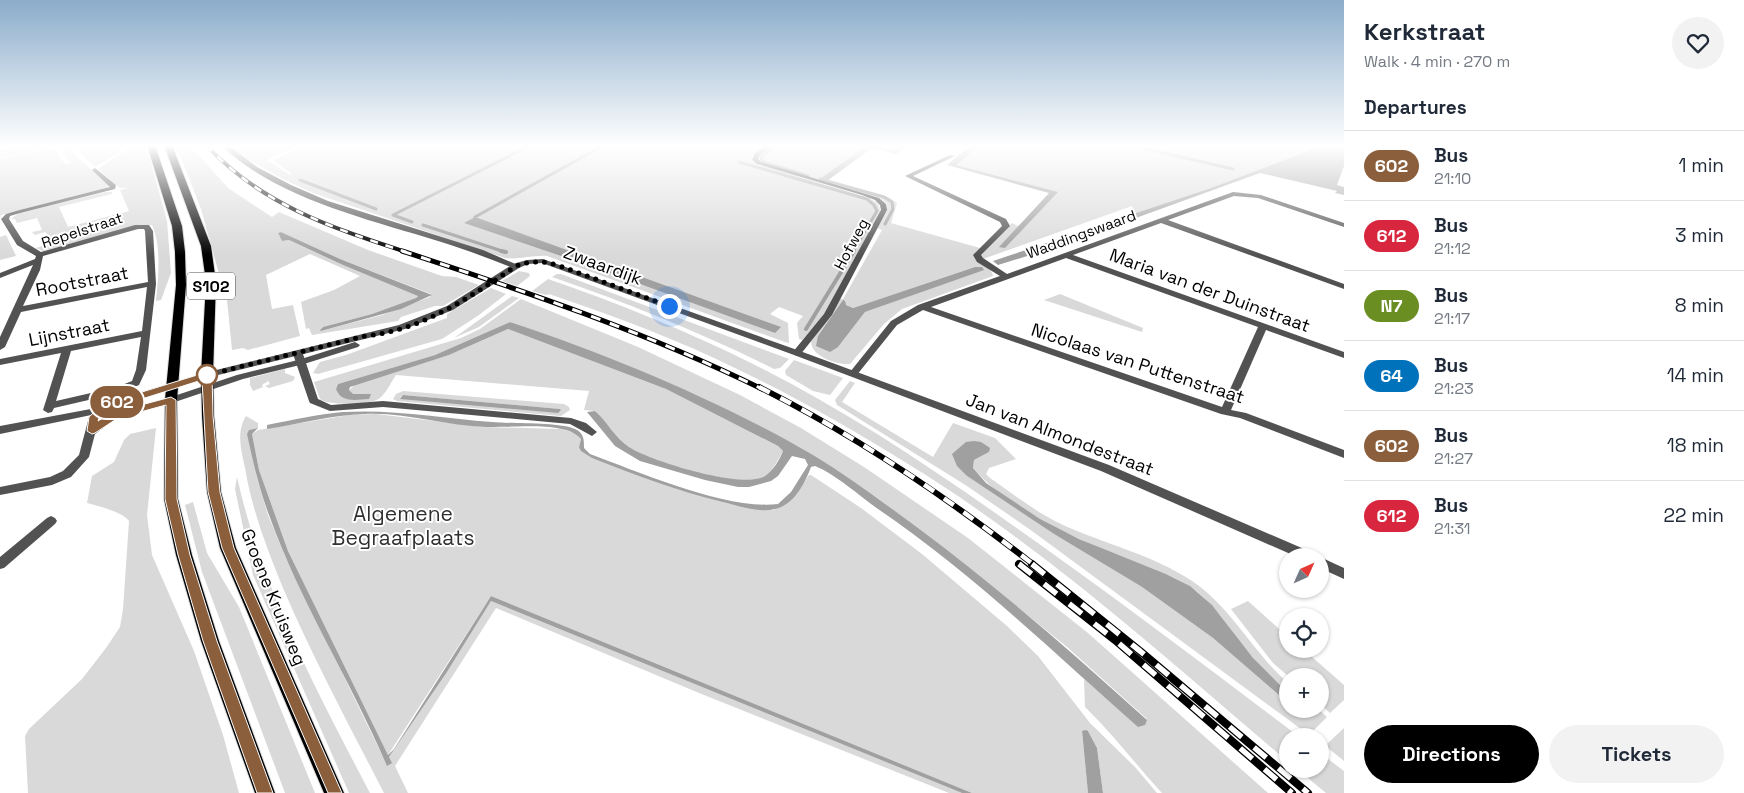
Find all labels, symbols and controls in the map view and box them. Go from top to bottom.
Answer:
text: Kerkstraat [1364,16,1486,47]
button: heart [1672,17,1724,69]
text: Walk · 4 min · 270 m [1364,51,1510,72]
text: Departures [1364,95,1467,120]
text: Bus [1434,143,1468,168]
text: 1 min [1679,153,1724,178]
text: 602 [1375,154,1408,177]
text: 21:10 [1434,168,1471,189]
street label: Waddingswaard [1024,205,1138,263]
street label: Repelstraat [39,208,125,252]
text: Bus [1434,213,1468,238]
street label: Hofweg [830,215,872,273]
text: 3 min [1675,223,1724,248]
text: 612 [1377,224,1406,247]
text: 21:12 [1434,238,1471,259]
street label: Zwaardijk [561,240,646,290]
street label: Maria van der Duinstraat [1106,243,1314,337]
street label: Rootstraat [34,261,130,301]
road number: S102 [187,272,235,300]
text: Bus [1434,283,1468,308]
text: 8 min [1675,293,1724,318]
your location [657,294,682,319]
text: N7 [1380,294,1403,317]
text: 21:17 [1434,308,1470,329]
street label: Lijnstraat [26,313,112,351]
street label: Nicolaas van Puttenstraat [1028,318,1248,408]
text: Bus [1434,353,1468,378]
text: 14 min [1667,363,1724,388]
unlabelled marker [196,364,218,386]
text: 64 [1380,364,1403,387]
text: 21:23 [1434,378,1474,399]
line badge: 602 [88,386,146,418]
street label: Jan van Almondestraat [963,388,1157,480]
text: 602 [100,390,134,413]
text: Bus [1434,423,1468,448]
text: 18 min [1667,433,1724,458]
text: 602 [1375,434,1408,457]
text: 21:27 [1434,448,1473,469]
text: Bus [1434,493,1468,518]
park label: Algemene Begraafplaats [332,500,475,551]
text: 22 min [1664,503,1724,528]
text: 612 [1377,504,1406,527]
text: 21:31 [1434,518,1471,539]
street label: Groene Kruisweg [236,525,312,669]
north arrow [1279,548,1329,598]
map controls [1279,548,1329,778]
button: locate [1279,608,1329,658]
button: + [1279,668,1329,718]
button: Directions [1364,725,1539,783]
button: Tickets [1549,725,1724,783]
button: − [1279,728,1329,778]

